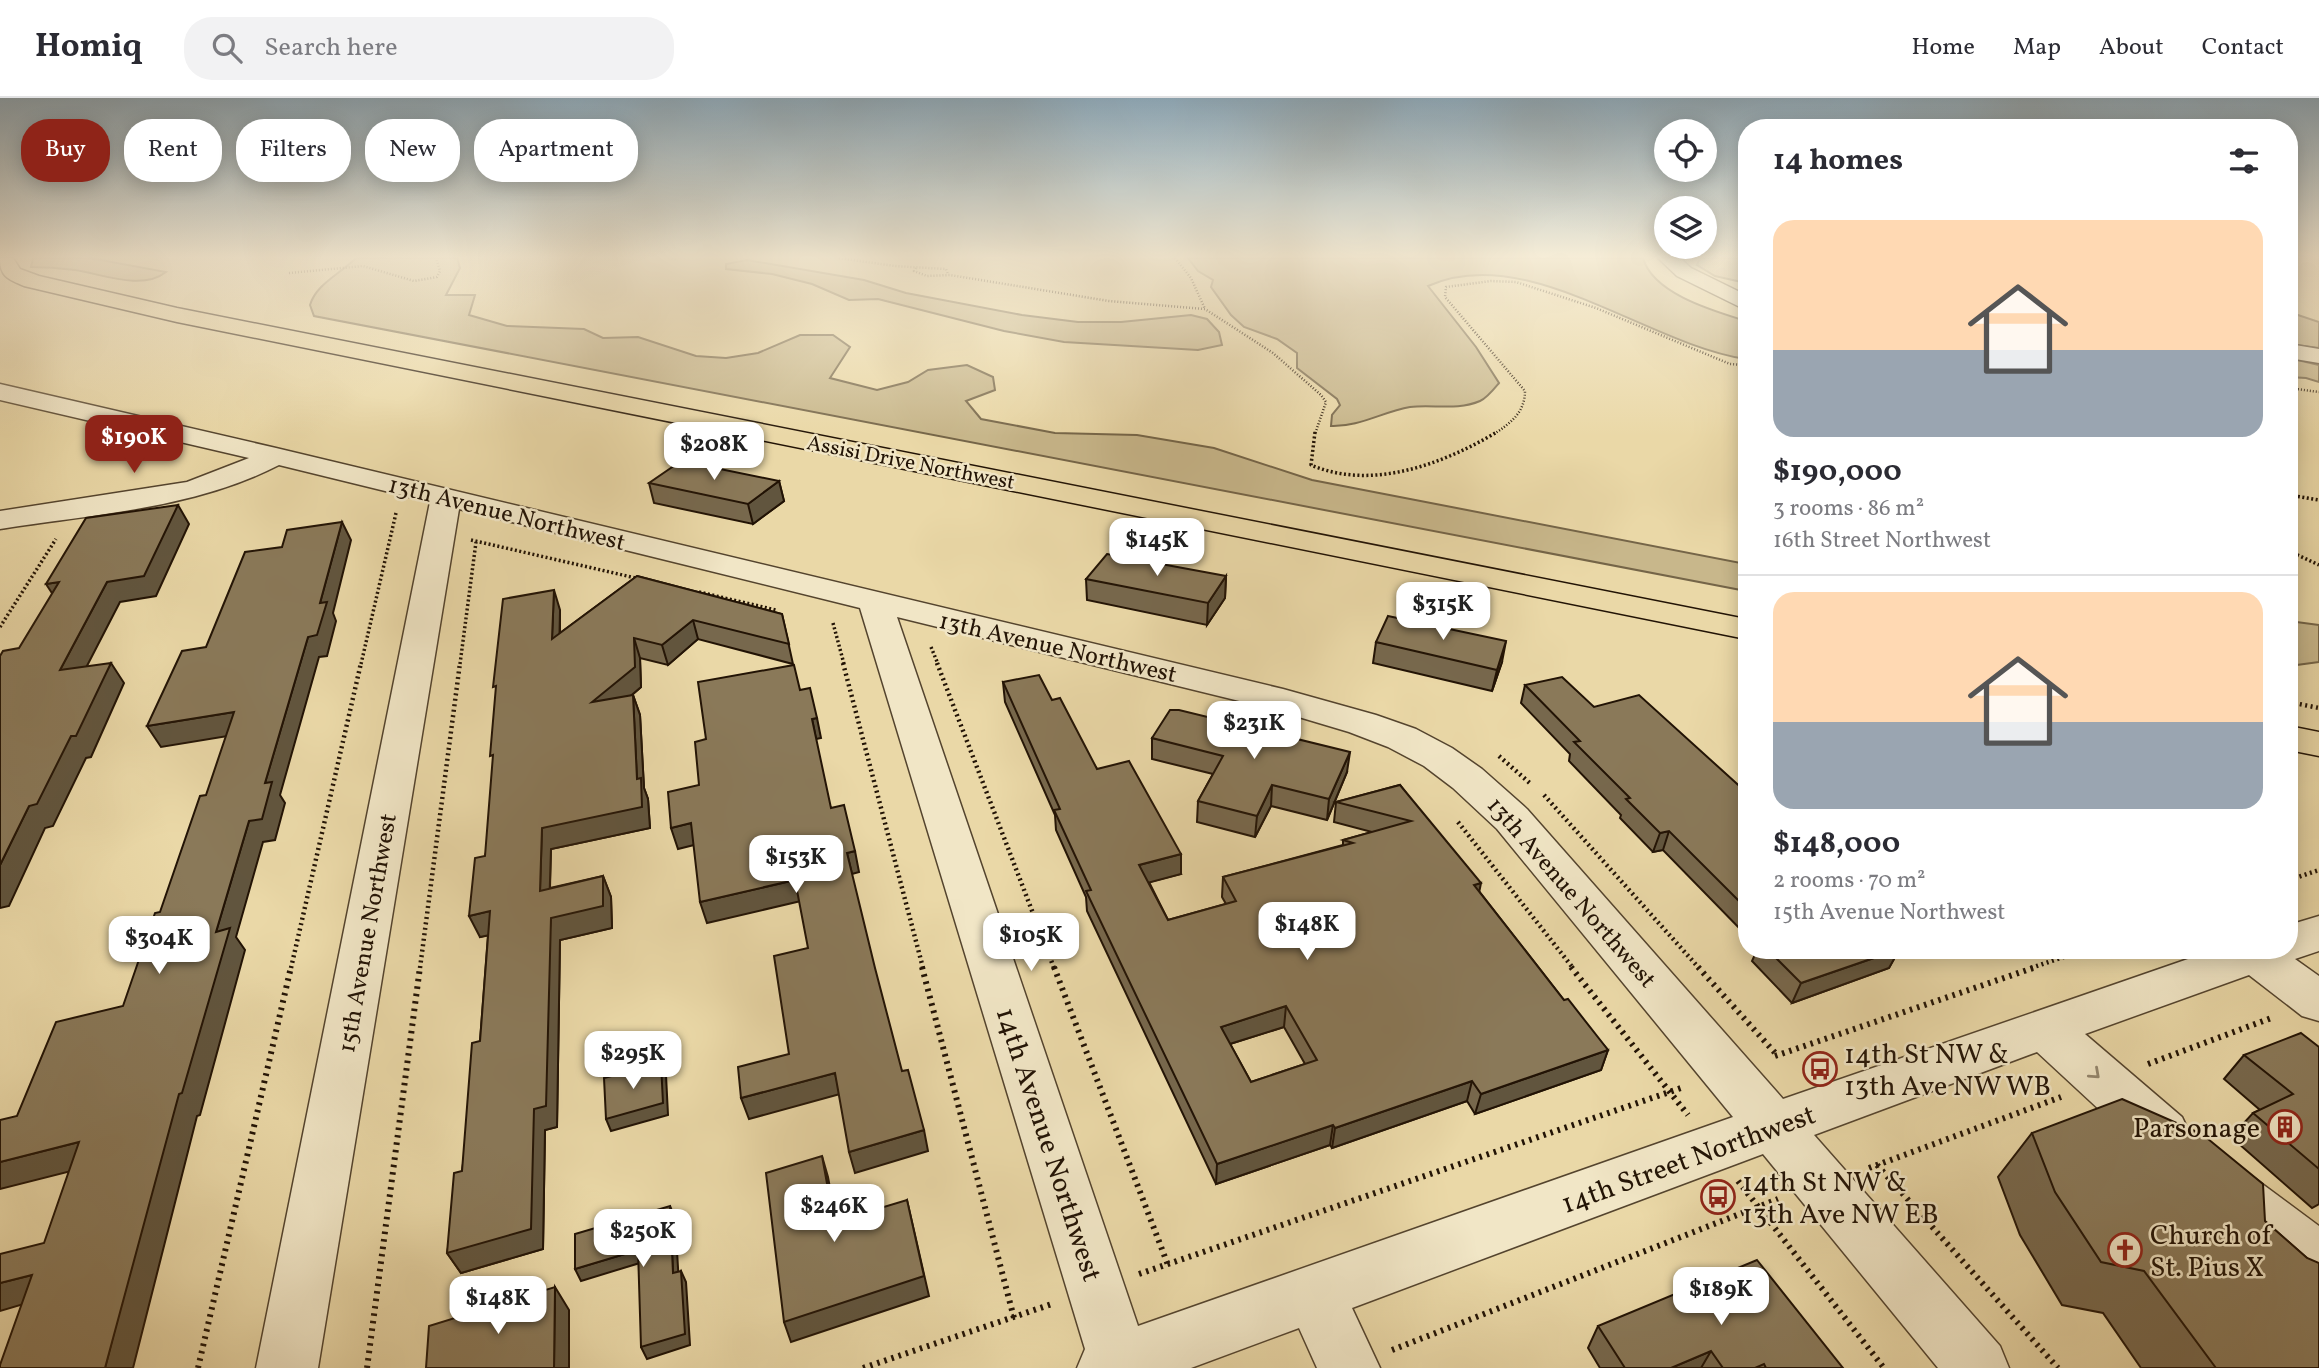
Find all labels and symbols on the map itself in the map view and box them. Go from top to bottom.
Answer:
pin: $190K [85,416,183,475]
pin: $208K [665,422,763,482]
street label: Assisi Drive Northwest [804,429,1017,498]
street label: 13th Avenue Northwest [384,469,629,561]
pin: $145K [1108,518,1206,578]
pin: $315K [1394,582,1492,642]
street label: 13th Avenue Northwest [935,605,1180,693]
pin: $231K [1205,702,1303,761]
street label: 13th Avenue Northwest [1478,790,1663,996]
street label: 15th Avenue Northwest [331,811,407,1056]
pin: $153K [747,836,845,895]
pin: $148K [1258,902,1356,962]
pin: $105K [982,914,1080,973]
pin: $304K [110,916,208,976]
street label: 14th Avenue Northwest [985,1003,1110,1287]
pin: $295K [584,1032,682,1091]
place label: 14th St NW & 13th Ave NW WB [1844,1036,2051,1107]
bus stop icon: 14th St NW & 13th Ave NW WB [1801,1050,1839,1088]
one-way arrow [2087,1066,2100,1078]
street label: 14th Street Northwest [1556,1096,1821,1224]
building icon: Parsonage [2266,1108,2304,1146]
place label: Parsonage [2133,1110,2260,1149]
place label: 14th St NW & 13th Ave NW EB [1742,1164,1939,1235]
bus stop icon: 14th St NW & 13th Ave NW EB [1699,1178,1737,1216]
pin: $246K [785,1184,883,1244]
pin: $250K [594,1210,692,1269]
place label: Church of St. Pius X [2150,1217,2273,1288]
church icon: Church of St. Pius X [2106,1231,2144,1269]
pin: $189K [1672,1268,1770,1327]
pin: $148K [449,1276,547,1336]

